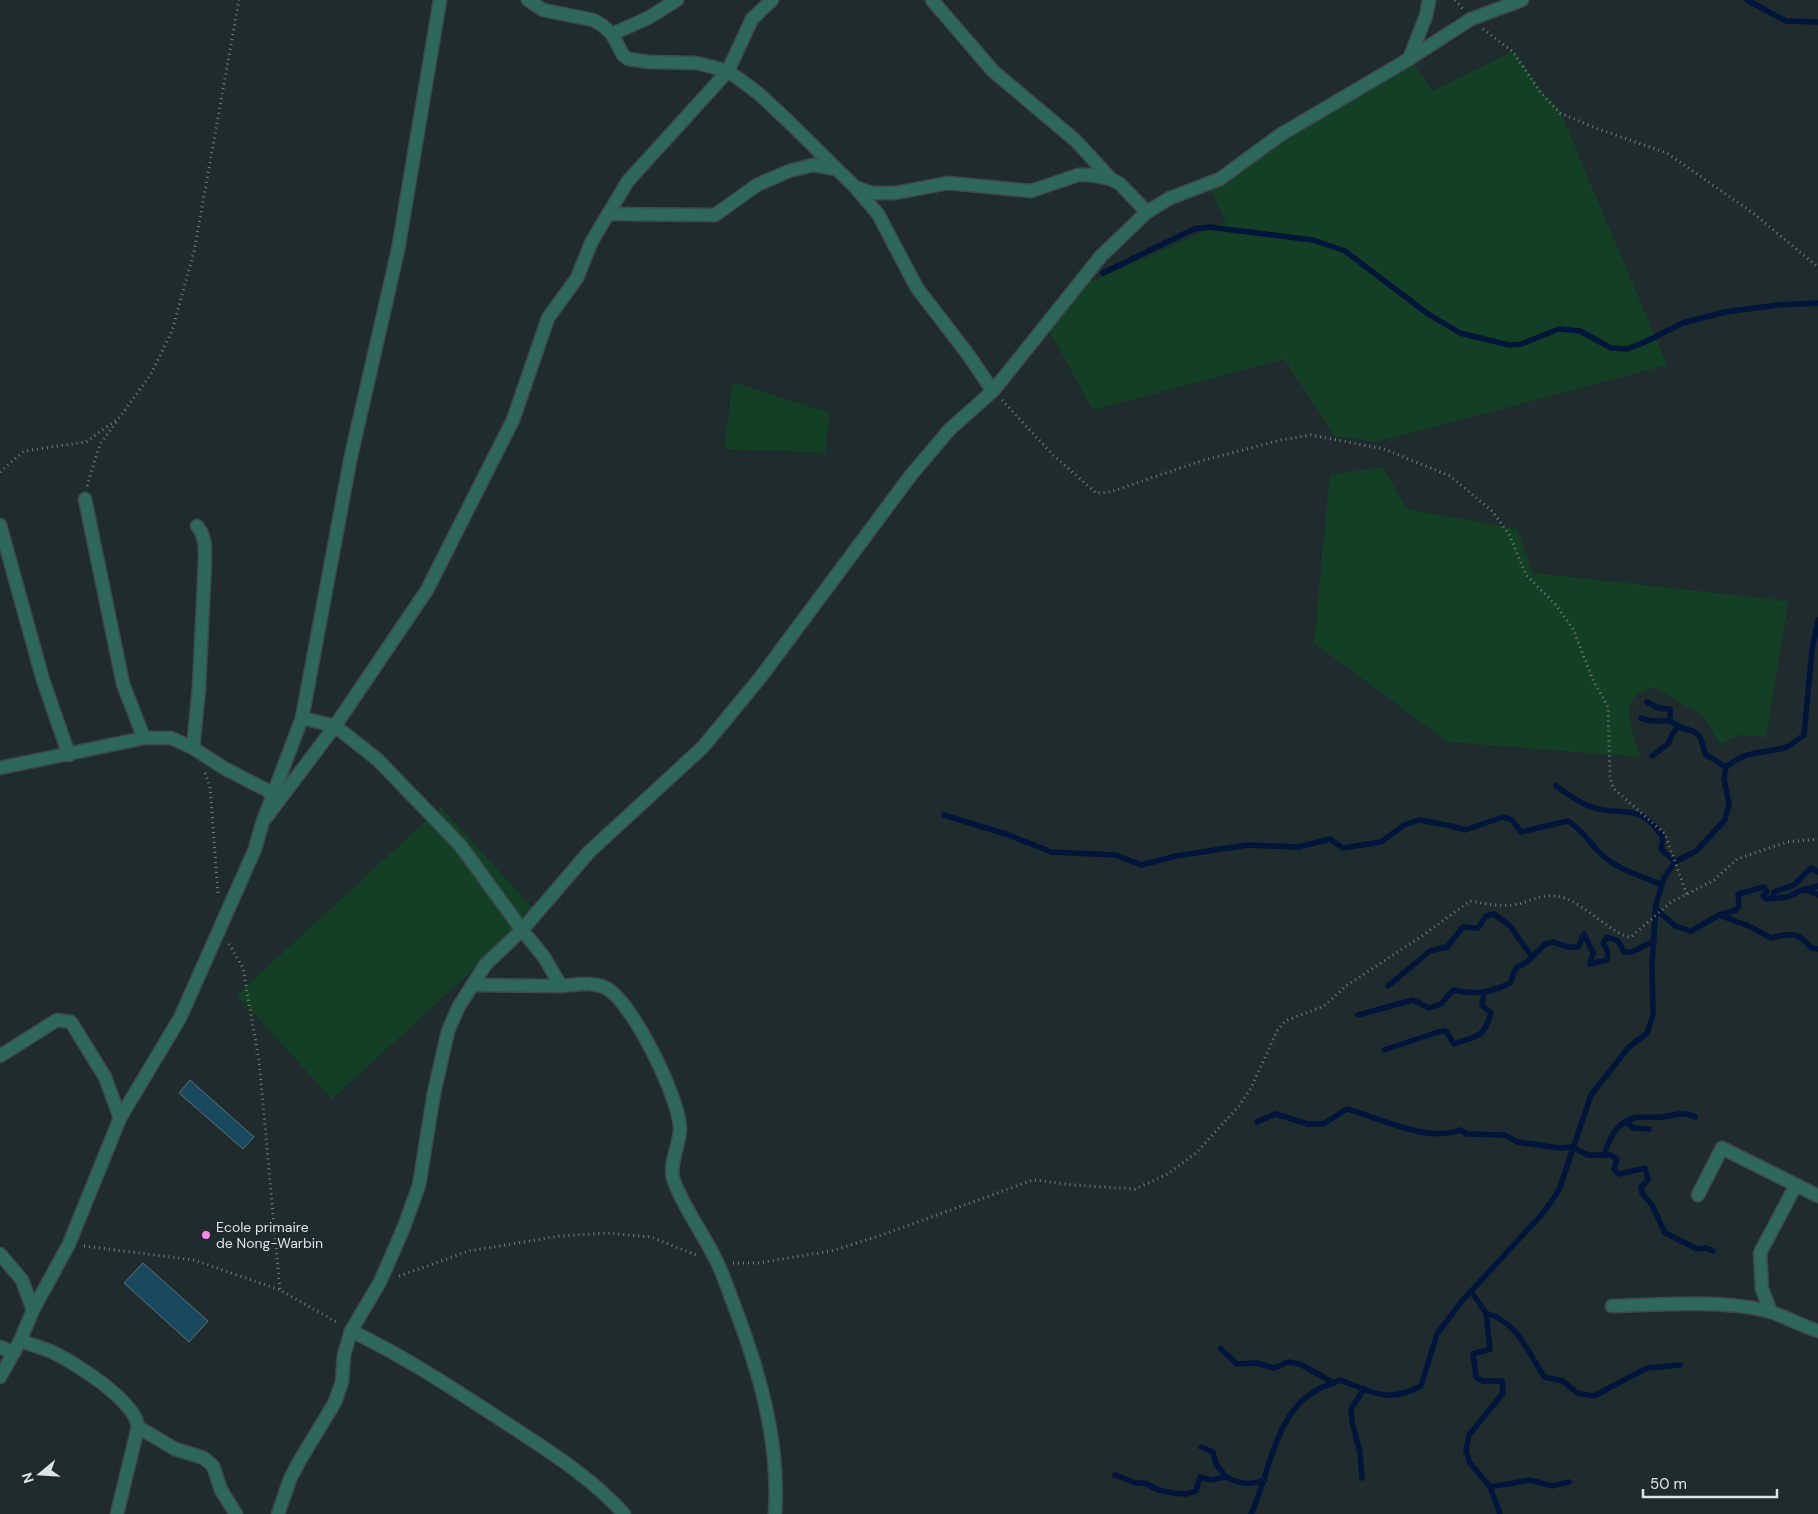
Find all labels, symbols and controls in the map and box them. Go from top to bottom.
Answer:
place label: Ecole primaire de Nong-Warbin [216,1218,323,1252]
marker: Ecole primaire de Nong-Warbin [200,1229,212,1241]
north arrow [15,1449,65,1499]
scale bar [1643,1466,1777,1498]
text: N [17,1470,38,1486]
text: 50 m [1650,1474,1687,1494]

